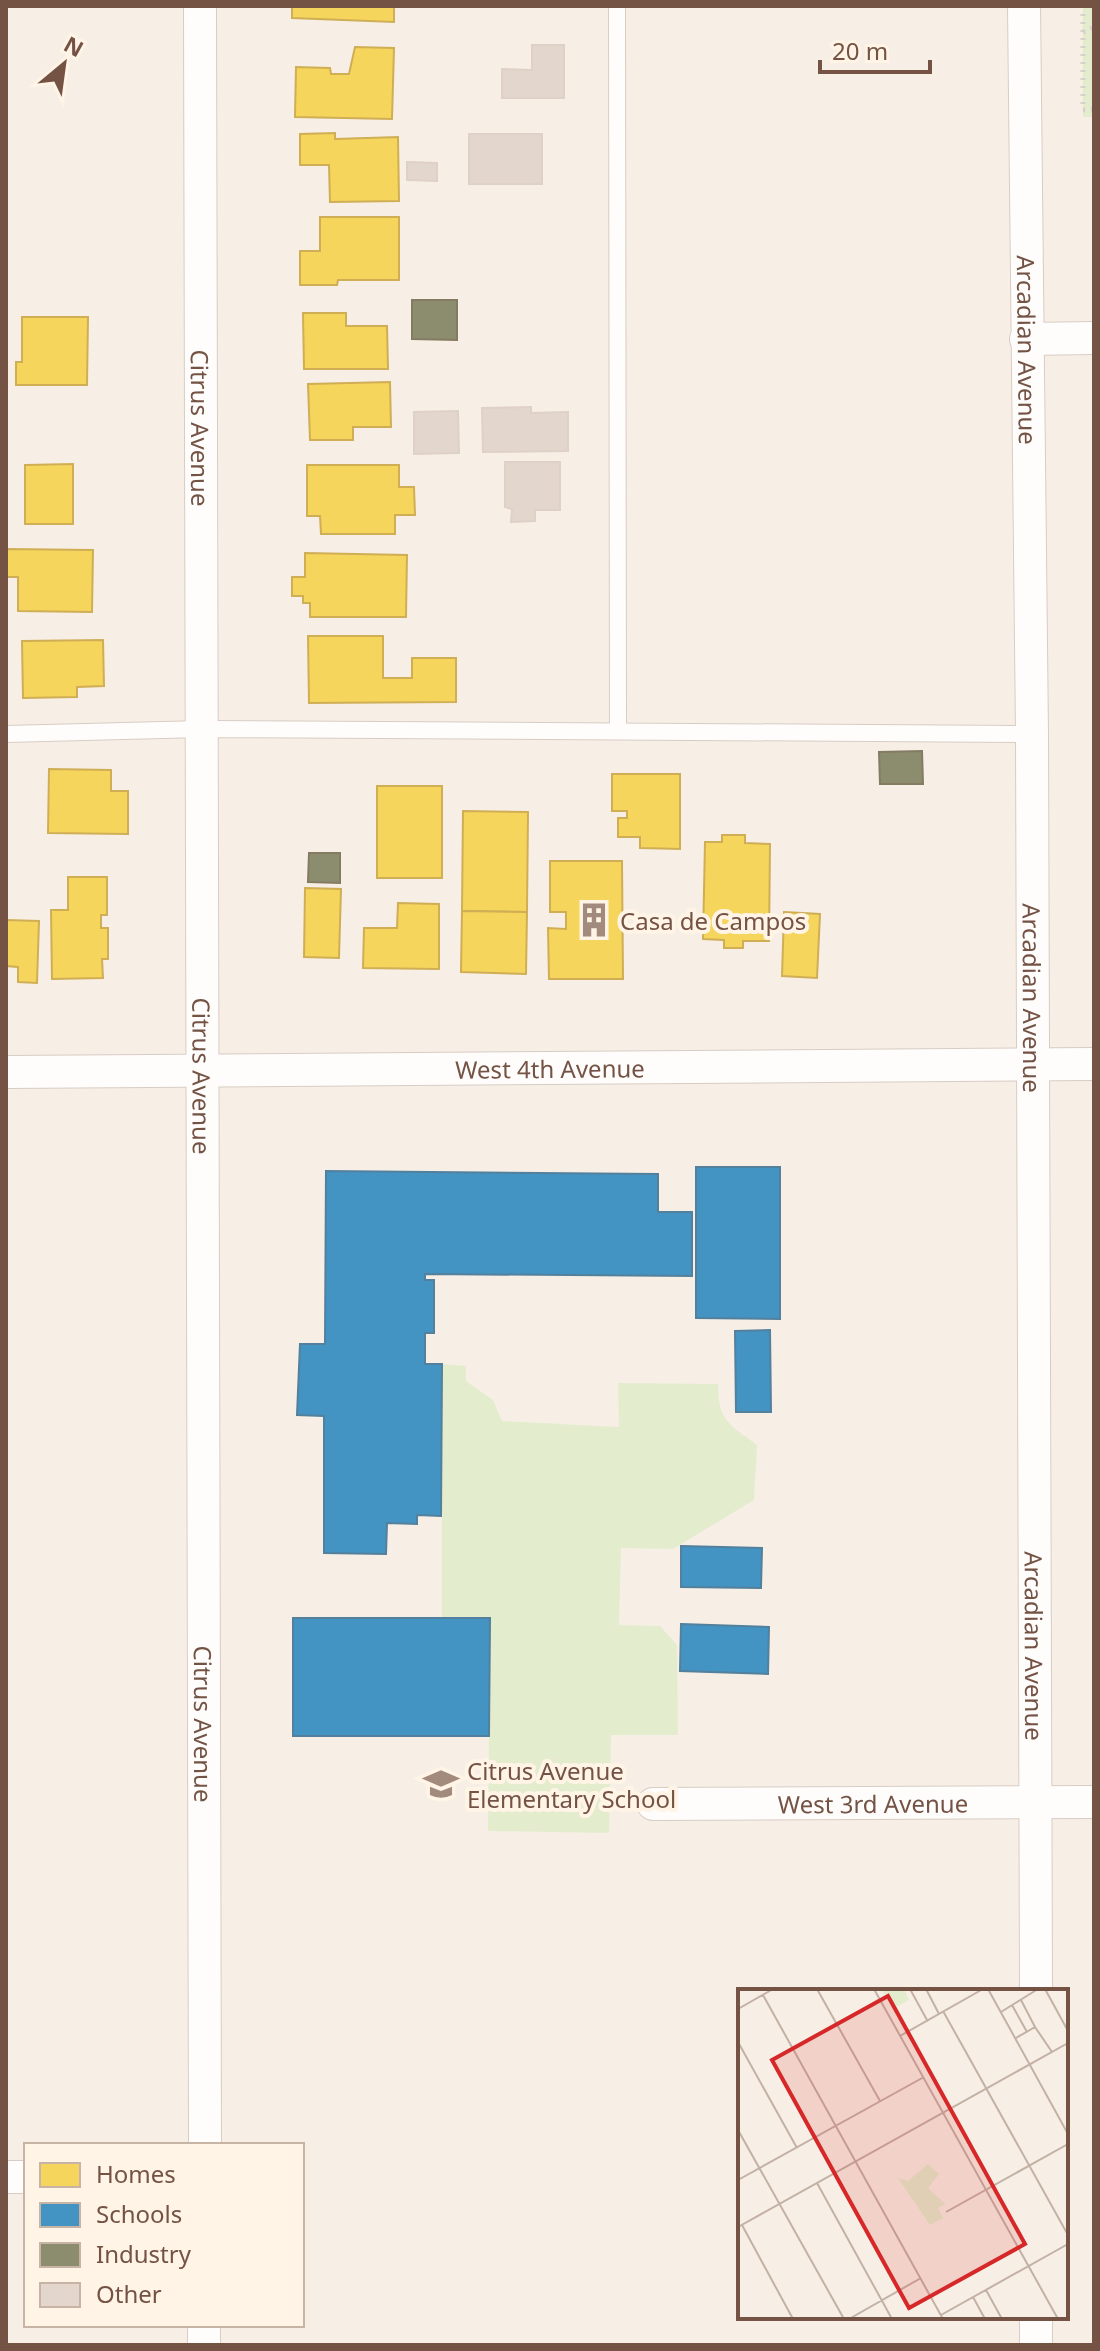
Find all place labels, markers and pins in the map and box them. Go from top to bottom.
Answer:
building icon: Casa de Campos [575,901,613,939]
place label: Casa de Campos [620,904,806,937]
place label: Citrus Avenue Elementary School [467,1754,676,1815]
school or university icon: Citrus Avenue Elementary School [422,1765,460,1803]

